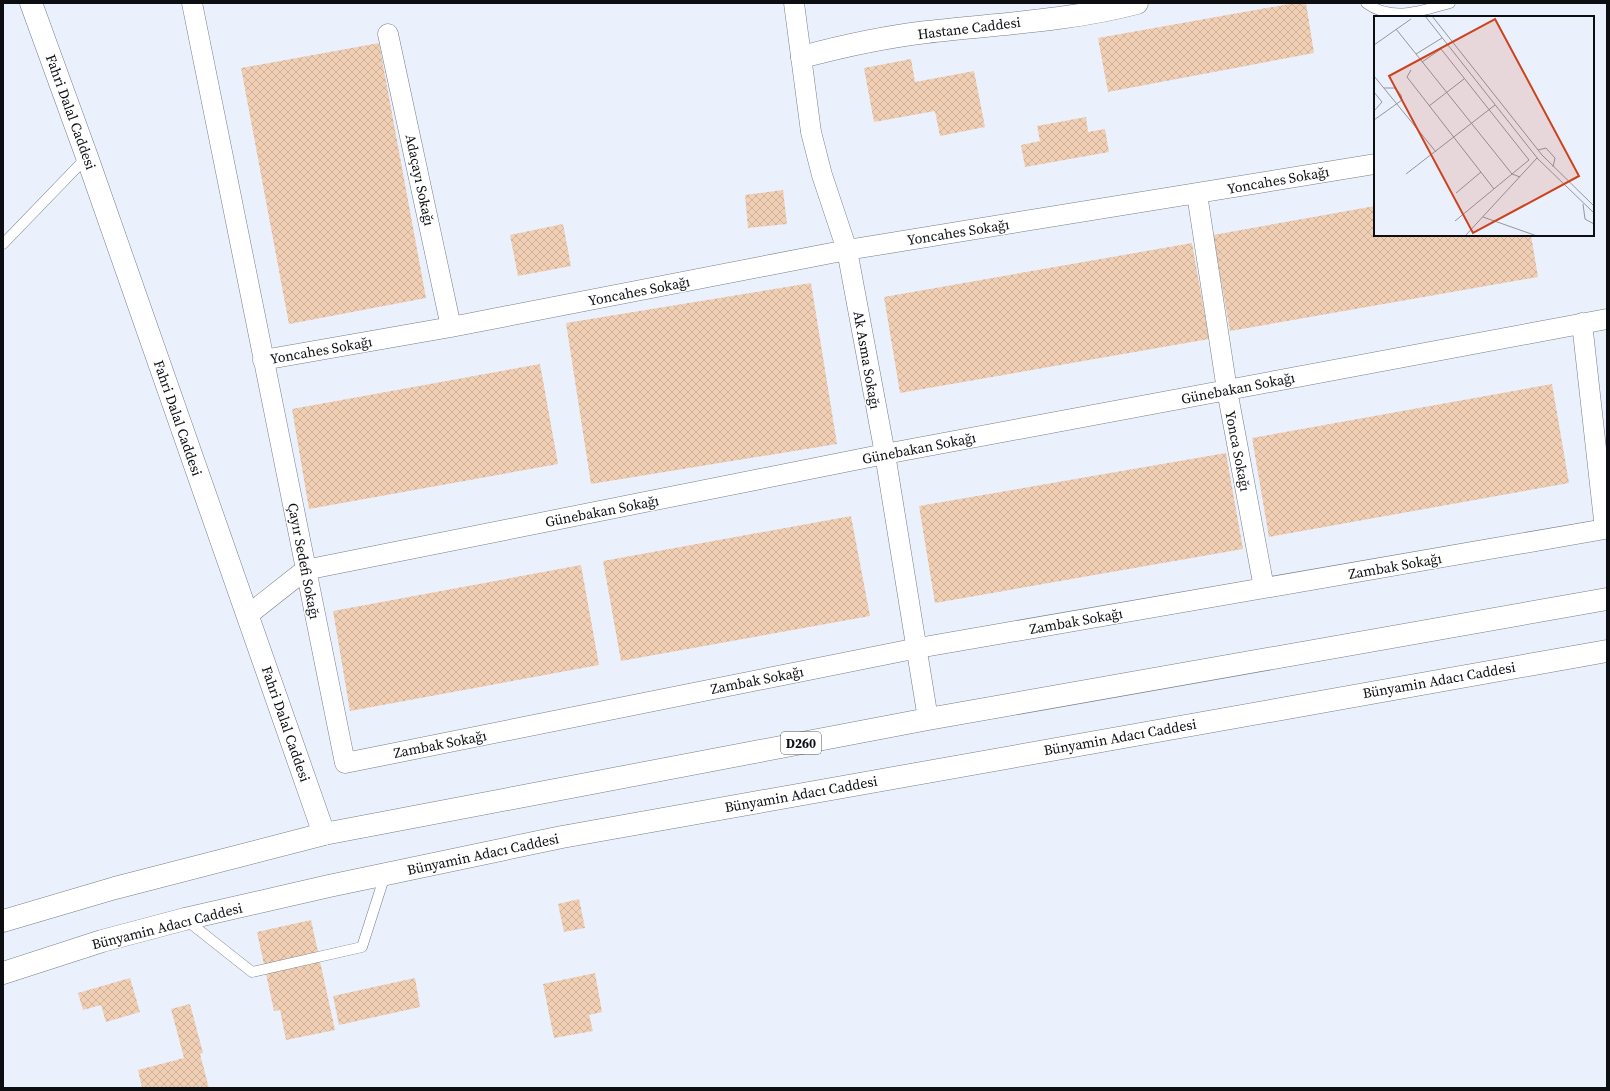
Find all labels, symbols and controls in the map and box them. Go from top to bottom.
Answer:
street label: Hastane Caddesi [916,12,1022,44]
inset map [1374,16,1594,236]
street label: Fahri Dalal Caddesi [41,52,101,172]
street label: Adaçayı Sokağı [401,132,439,228]
street label: Yoncahes Sokağı [1225,161,1331,199]
street label: Yoncahes Sokağı [905,214,1011,250]
street label: Yoncahes Sokağı [586,271,692,311]
street label: Ak Asma Sokağı [849,309,885,411]
street label: Yoncahes Sokağı [268,331,374,369]
street label: Fahri Dalal Caddesi [149,357,207,479]
street label: Günebakan Sokağı [1179,367,1297,409]
street label: Yonca Sokağı [1220,409,1256,493]
street label: Günebakan Sokağı [860,427,978,469]
street label: Günebakan Sokağı [543,490,661,532]
street label: Çayır Sedefi Sokağı [283,501,325,621]
street label: Zambak Sokağı [1347,548,1443,584]
street label: Zambak Sokağı [1028,603,1124,639]
street label: Bünyamin Adacı Caddesi [1361,657,1517,703]
street label: Zambak Sokağı [709,661,805,699]
street label: Fahri Dalal Caddesi [257,663,315,785]
street label: Bünyamin Adacı Caddesi [1042,714,1198,760]
street label: Zambak Sokağı [392,725,488,763]
road number: D260 [781,732,821,754]
street label: Bünyamin Adacı Caddesi [723,771,879,817]
street label: Bünyamin Adacı Caddesi [405,828,561,880]
street label: Bünyamin Adacı Caddesi [90,898,244,954]

